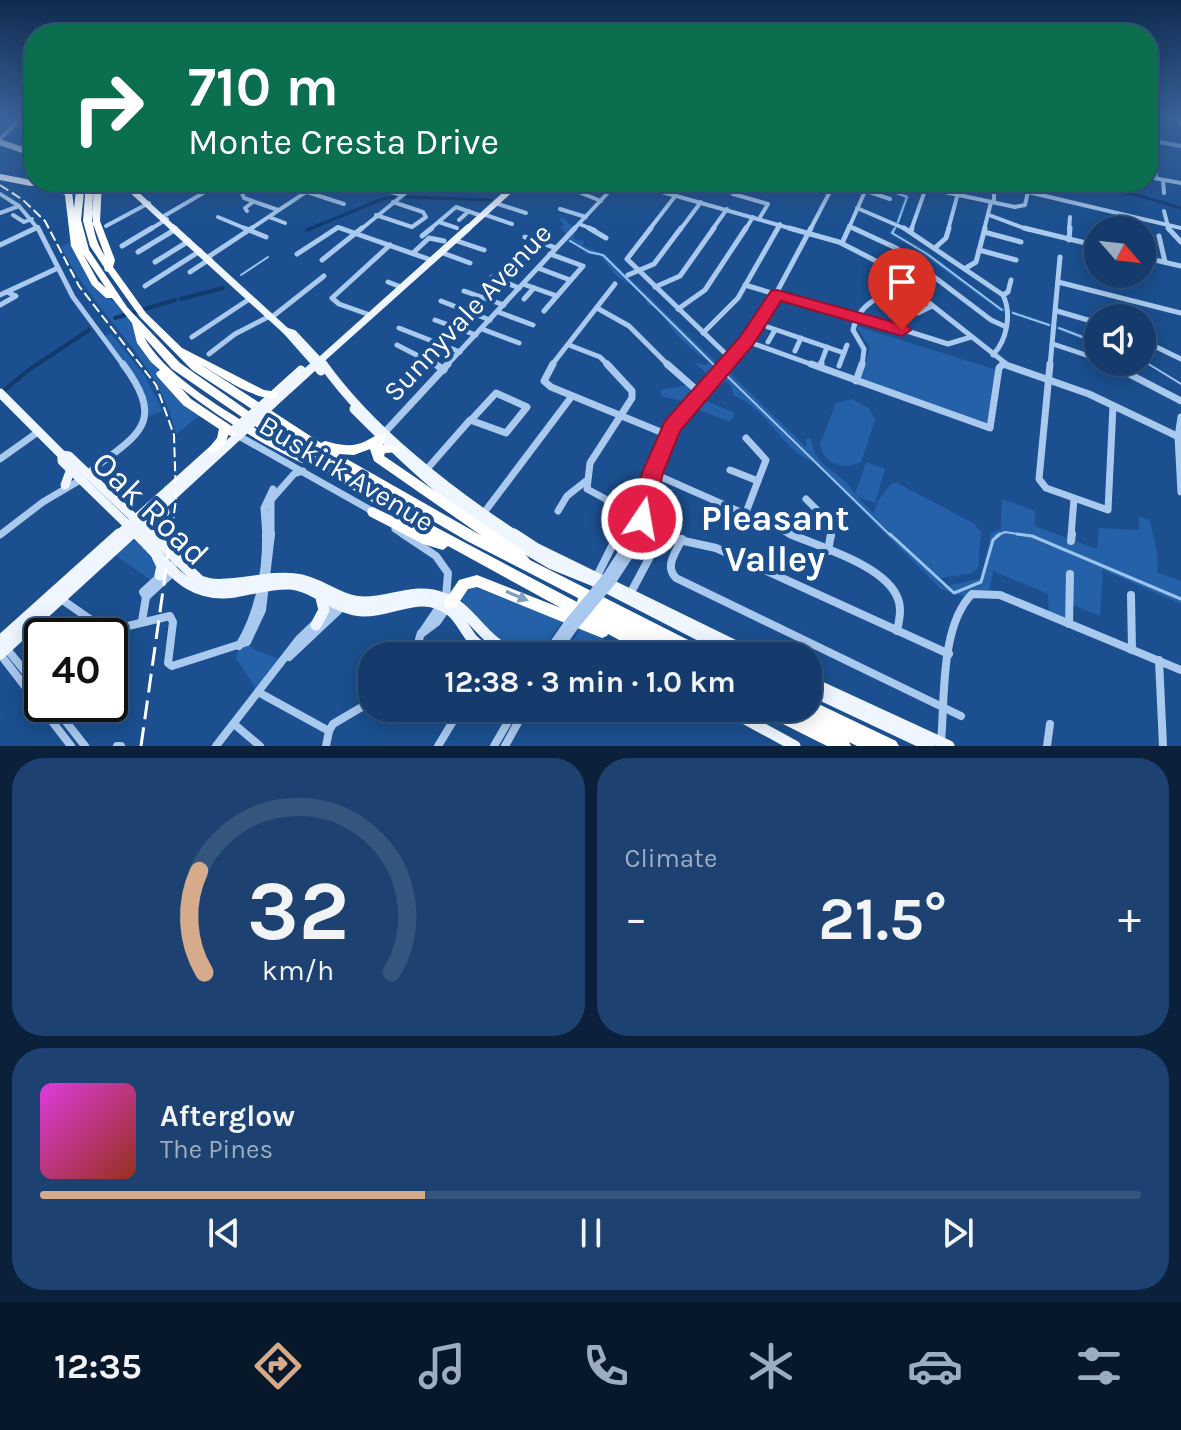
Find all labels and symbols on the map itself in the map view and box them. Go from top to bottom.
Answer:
north arrow [1084,216,1156,288]
street label: Sunnyvale Avenue [376,217,558,408]
pin [868,248,936,330]
street label: Buskirk Avenue [253,408,440,539]
street label: Oak Road [84,444,217,574]
position arrow [600,477,684,561]
district label: Pleasant Valley [701,497,849,581]
one-way arrow [505,589,528,602]
speed limit sign: 40 [24,618,128,722]

